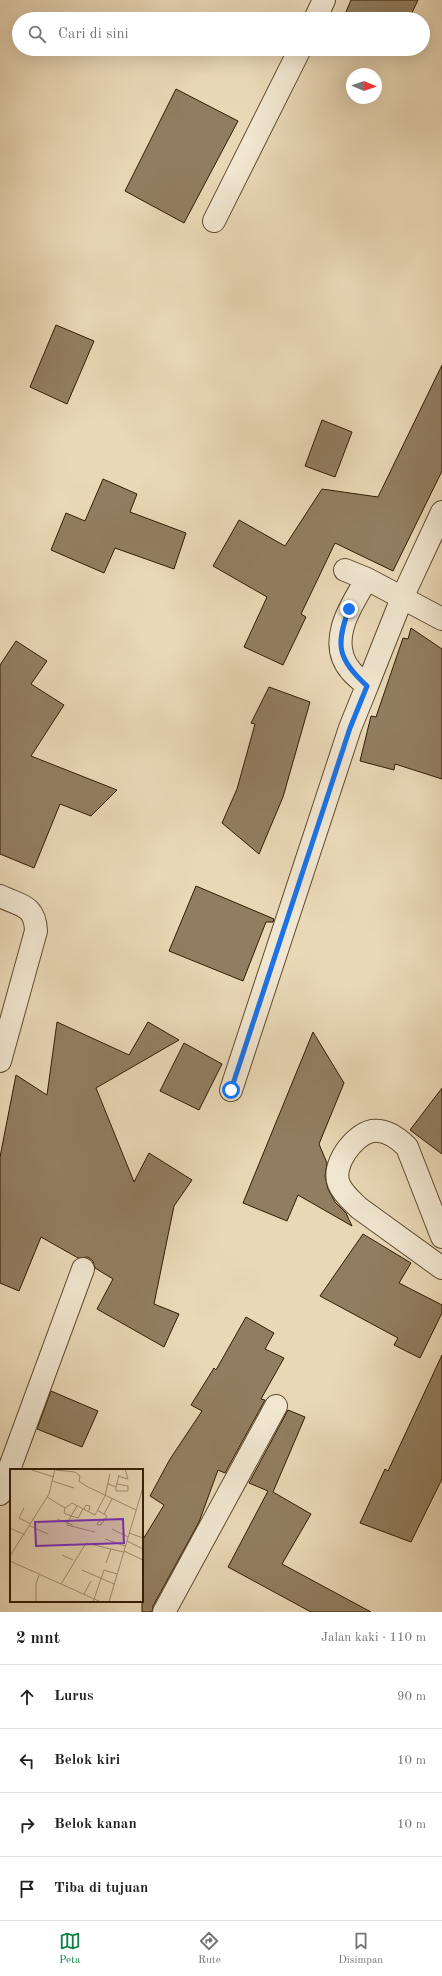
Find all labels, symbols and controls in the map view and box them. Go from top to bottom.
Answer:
search box [12,12,430,56]
icon: search [26,23,48,45]
text: Cari di sini [58,27,129,42]
north arrow [346,68,382,104]
route end [340,600,358,618]
route start [222,1081,240,1099]
inset map [10,1469,143,1602]
text: 2 mnt [16,1630,60,1647]
text: Jalan kaki · 110 m [321,1631,426,1644]
icon: ahead [16,1686,38,1708]
text: Lurus [54,1689,94,1704]
text: 90 m [397,1690,426,1703]
icon: left [16,1750,38,1772]
text: Belok kiri [54,1753,120,1768]
text: 10 m [397,1754,426,1767]
icon: right [16,1814,38,1836]
text: Belok kanan [54,1817,137,1832]
text: 10 m [397,1818,426,1831]
icon: arrive [16,1878,38,1900]
text: Tiba di tujuan [54,1881,148,1896]
tab: Peta [59,1930,81,1968]
tab: Rute [198,1930,221,1968]
tab: Disimpan [338,1930,383,1968]

